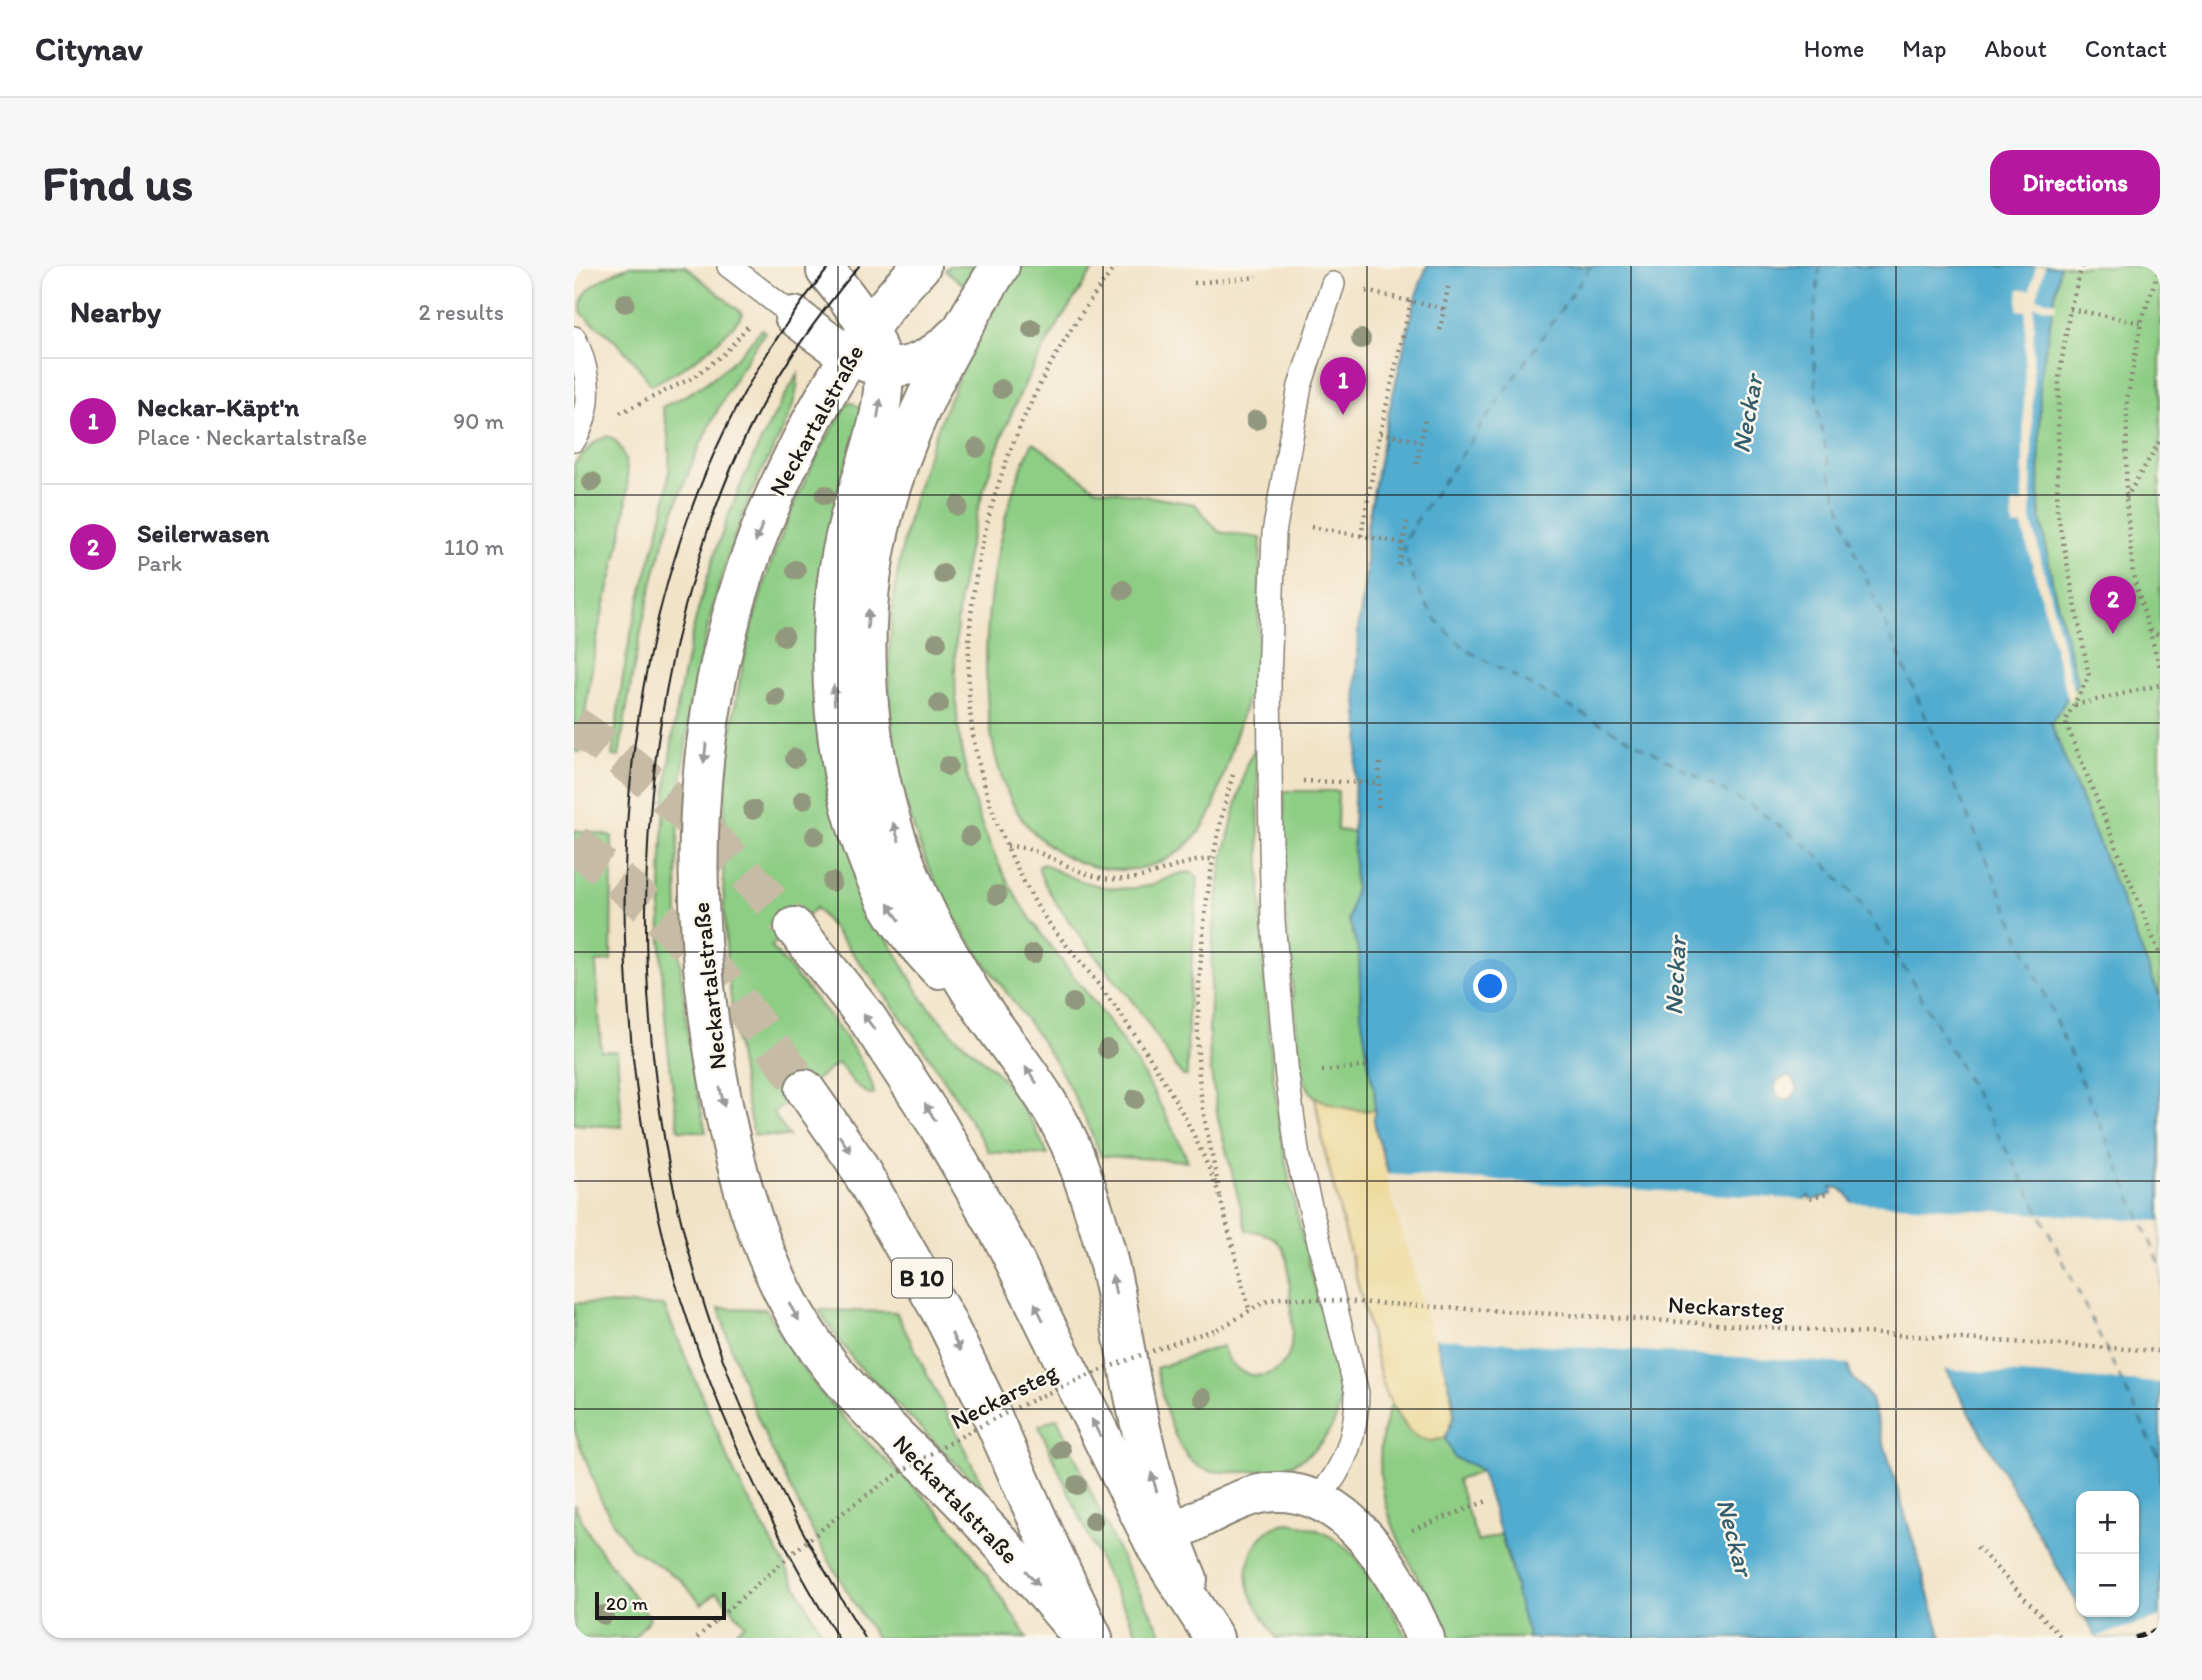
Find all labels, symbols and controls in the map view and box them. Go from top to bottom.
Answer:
text: Citynav [35,29,143,68]
text: Home [1804,34,1864,63]
text: Map [1902,34,1946,63]
text: About [1984,34,2047,63]
text: Contact [2085,34,2167,63]
button: Directions [1990,150,2160,215]
text: Find us [42,153,193,212]
text: Nearby [70,293,161,330]
text: 2 results [418,298,504,326]
street label: Neckartalstraße [763,339,869,501]
pin: 1 [1320,357,1366,415]
water label: Neckar [1724,370,1770,455]
text: Neckar-Käpt'n [137,391,299,423]
one-way arrow [874,398,885,420]
text: 1 [88,407,98,435]
text: 90 m [453,407,504,435]
text: Place · Neckartalstraße [137,423,367,451]
text: Seilerwasen [137,517,269,549]
one-way arrow [753,522,764,543]
text: 2 [87,533,99,561]
text: 110 m [444,533,504,561]
text: Park [137,549,182,577]
pin: 2 [2090,576,2136,634]
one-way arrow [863,607,874,629]
one-way arrow [829,684,840,706]
one-way arrow [700,742,711,764]
one-way arrow [890,822,901,843]
street label: Neckartalstraße [686,901,732,1071]
one-way arrow [888,903,901,922]
water label: Neckar [1657,933,1693,1016]
your location [1473,969,1507,1003]
one-way arrow [862,1013,876,1031]
one-way arrow [1024,1066,1038,1084]
one-way arrow [716,1086,727,1108]
one-way arrow [923,1103,936,1122]
one-way arrow [838,1135,851,1154]
road number: B 10 [892,1259,952,1298]
one-way arrow [1108,1274,1119,1296]
street label: Neckarsteg [1667,1289,1785,1325]
one-way arrow [1034,1302,1045,1322]
one-way arrow [788,1303,800,1322]
one-way arrow [951,1332,962,1352]
street label: Neckarsteg [946,1356,1063,1435]
one-way arrow [1090,1418,1102,1438]
street label: Neckartalstraße [887,1428,1025,1570]
one-way arrow [1149,1471,1159,1492]
map controls [2076,1491,2139,1617]
button: + [2076,1491,2139,1554]
water label: Neckar [1709,1495,1761,1582]
button: − [2076,1554,2139,1617]
one-way arrow [1024,1570,1039,1587]
scale bar [595,1589,726,1621]
text: 20 m [606,1592,648,1615]

